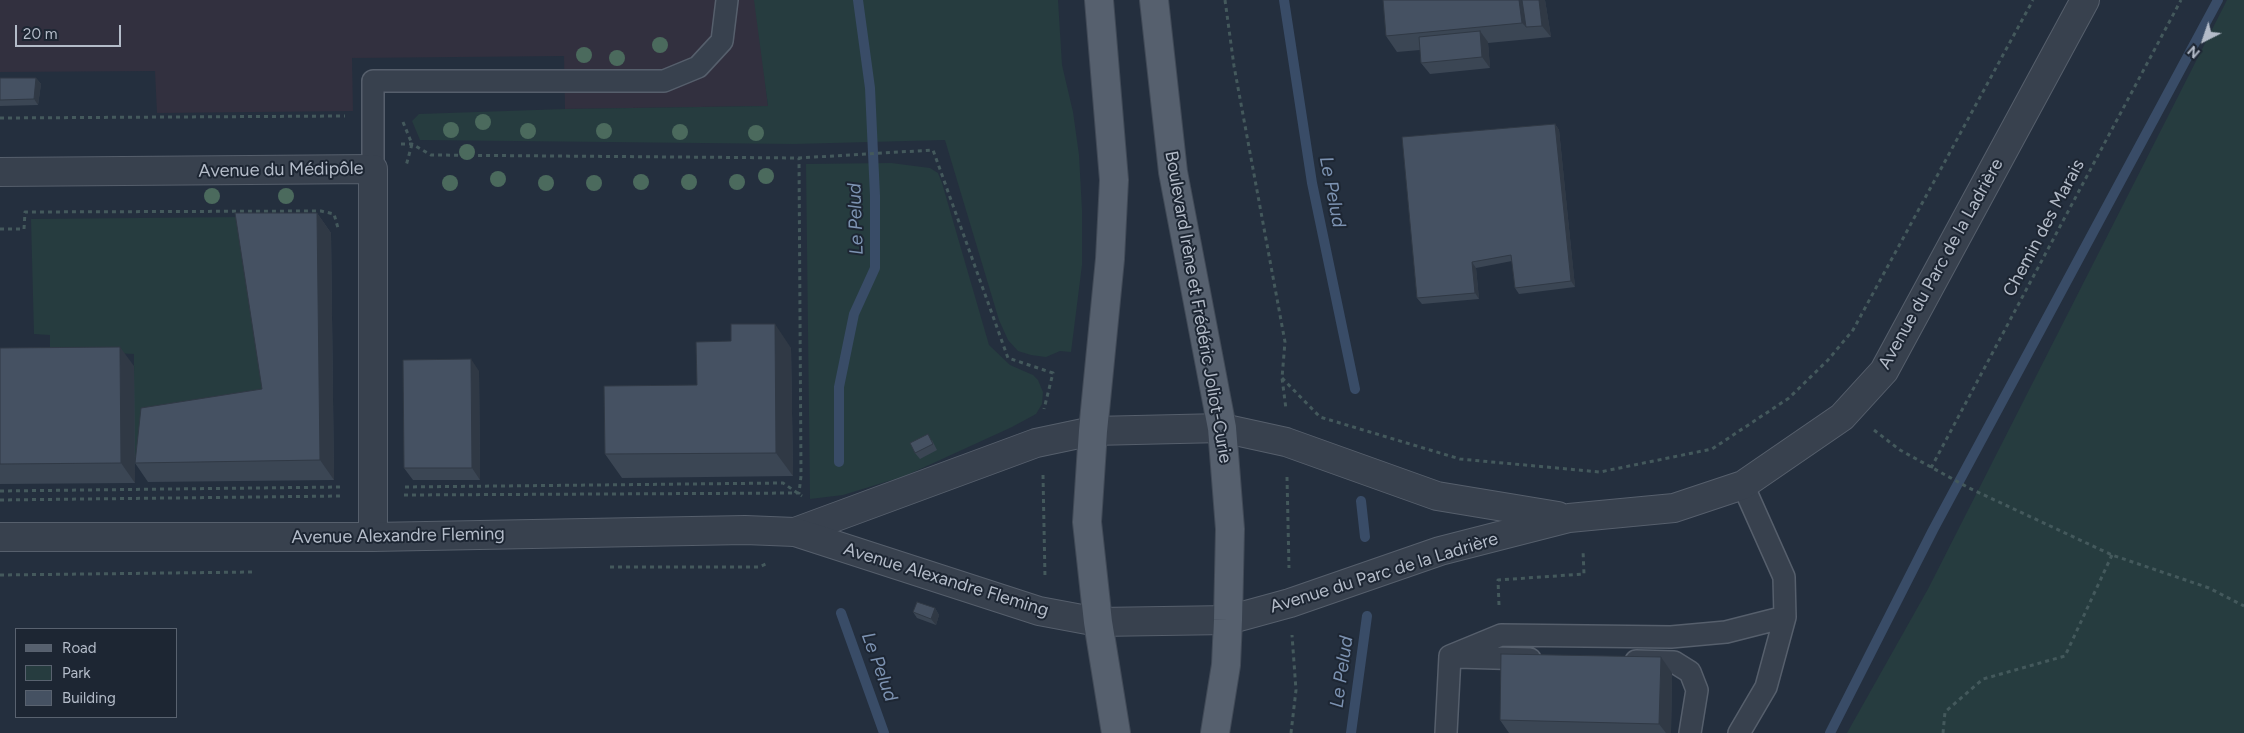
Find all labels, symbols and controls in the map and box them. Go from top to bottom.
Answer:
scale bar [18,15,124,47]
north arrow [2179,15,2229,65]
text: 20 m [23,25,57,43]
text: N [2184,42,2203,62]
street label: Boulevard Irène et Frédéric Joliot-Curie [1160,149,1236,465]
water label: Le Pelud [1314,154,1350,230]
street label: Avenue du Parc de la Ladrière [1874,155,2008,373]
street label: Chemin des Marais [1999,156,2089,300]
street label: Avenue du Médipôle [198,158,364,182]
water label: Le Pelud [843,183,869,255]
street label: Avenue Alexandre Fleming [291,523,505,549]
street label: Avenue du Parc de la Ladrière [1267,528,1501,618]
street label: Avenue Alexandre Fleming [841,538,1051,622]
legend [15,628,178,718]
water label: Le Pelud [856,629,902,705]
water label: Le Pelud [1326,635,1358,709]
text: Road [62,639,97,657]
text: Park [62,664,91,682]
text: Building [62,689,116,707]

